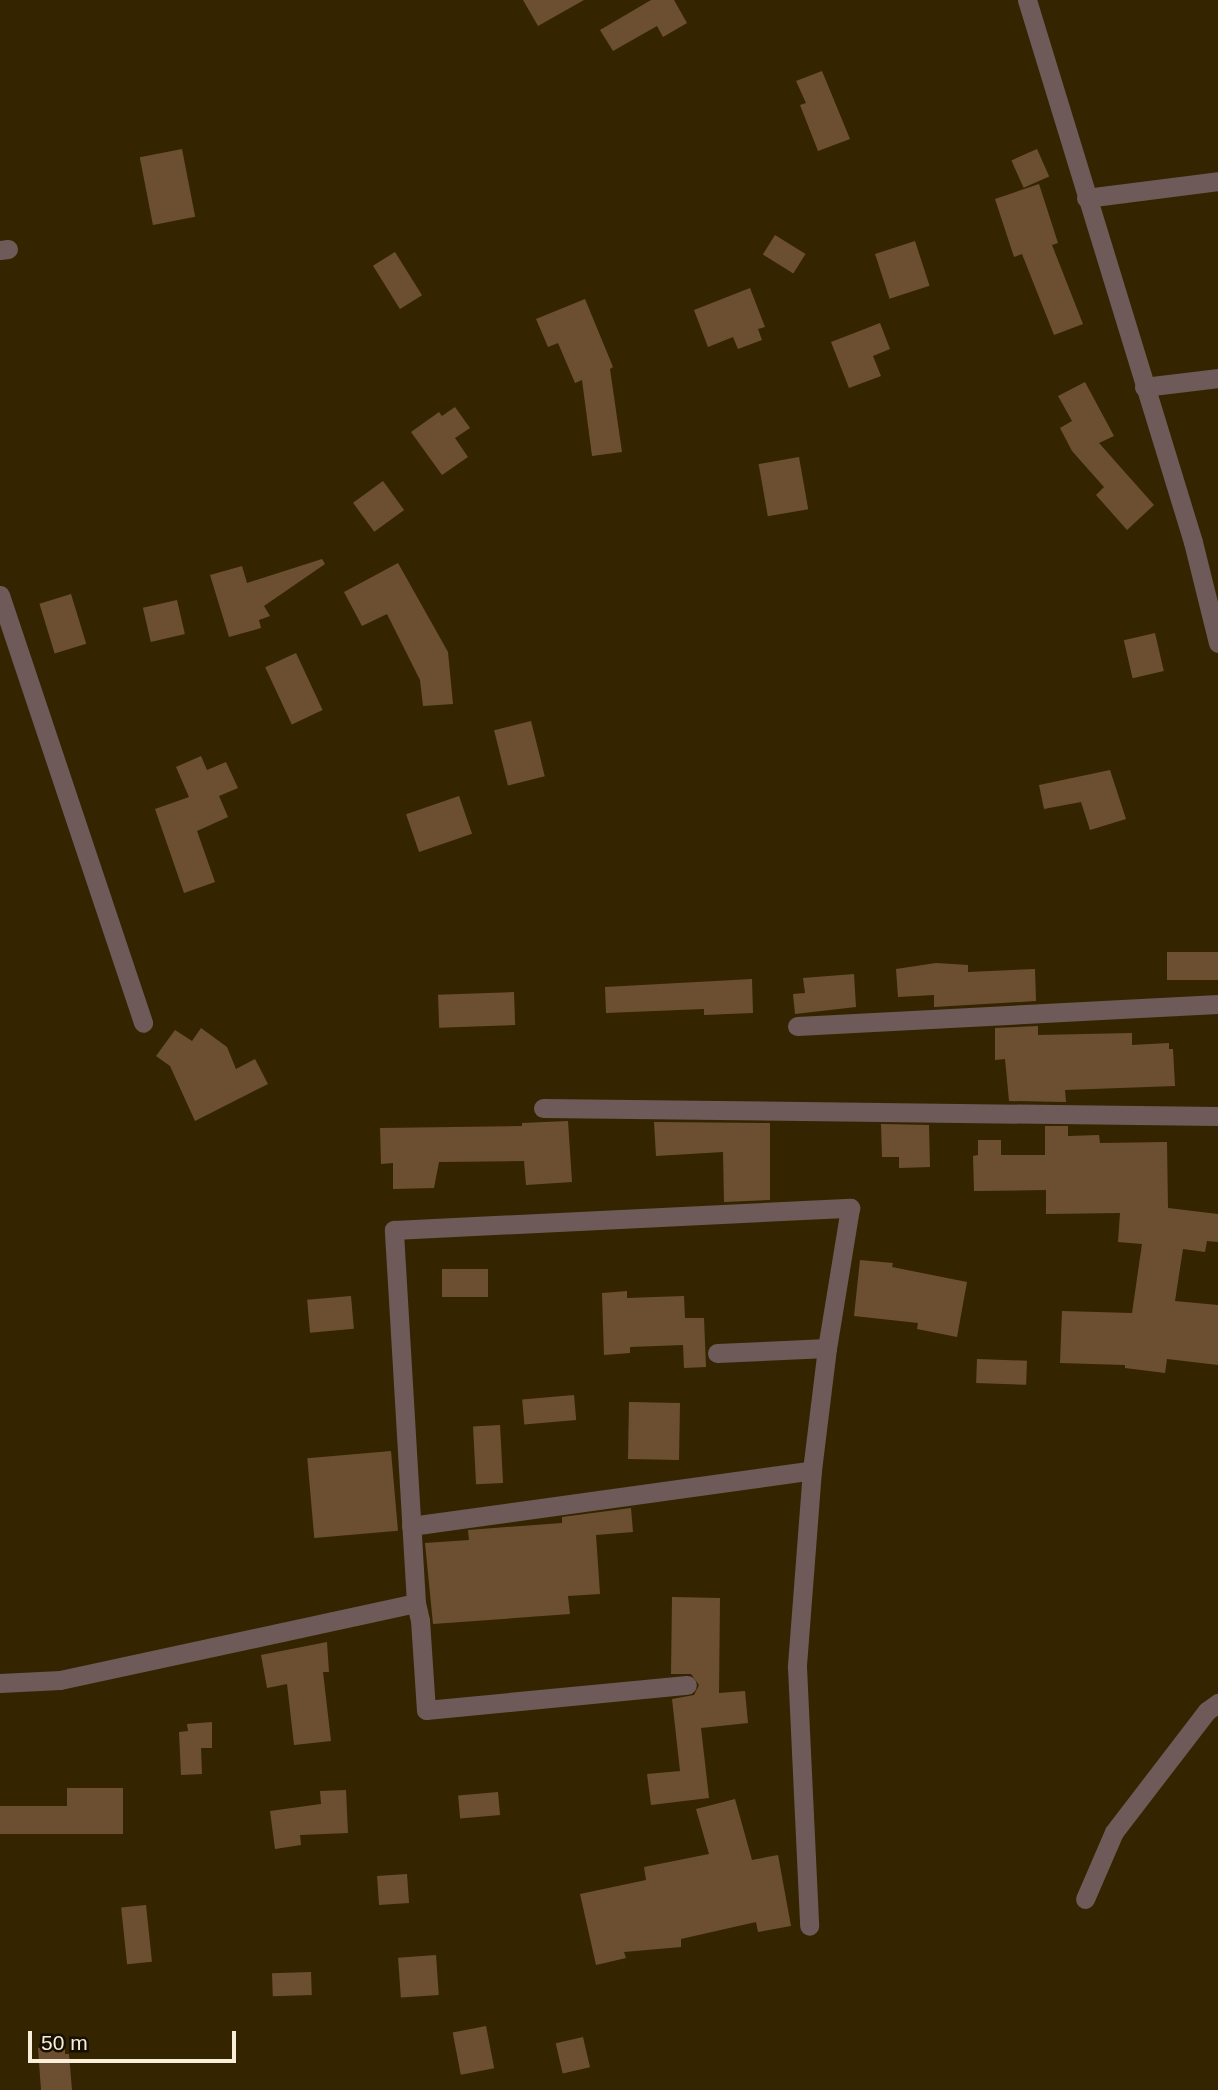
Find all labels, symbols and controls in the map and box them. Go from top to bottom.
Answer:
scale bar [32,2016,240,2060]
text: 50 m [41,2031,88,2054]

